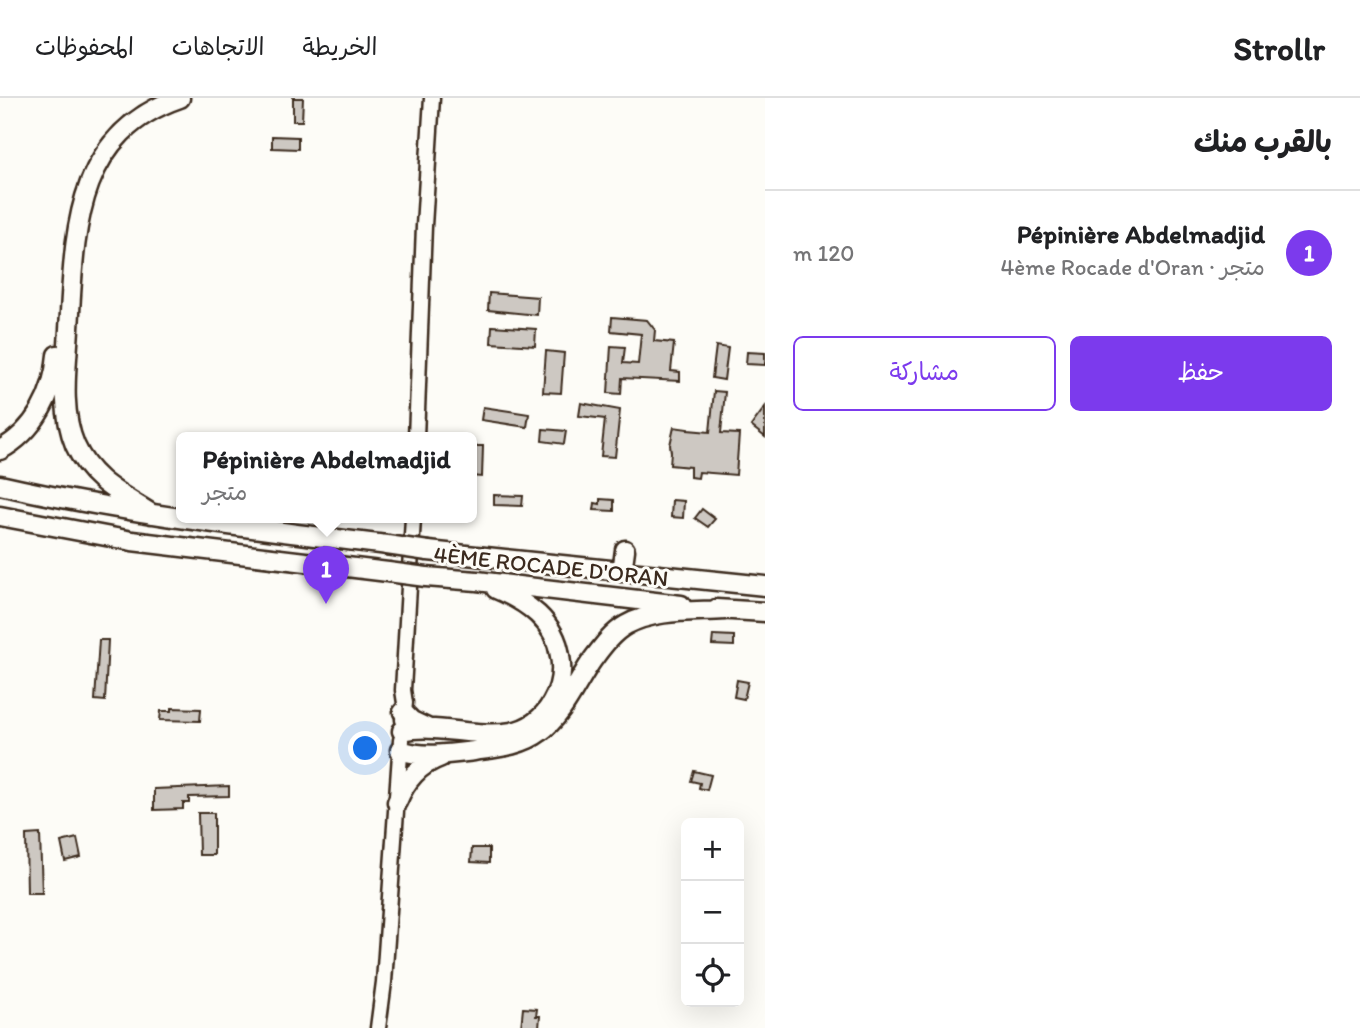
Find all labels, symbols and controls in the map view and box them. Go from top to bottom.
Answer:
text: Strollr [1234,29,1325,68]
text: المحفوظات [35,32,134,61]
text: الاتجاهات [172,32,265,61]
text: الخريطة [303,32,377,61]
text: بالقرب منك [1194,123,1332,160]
text: Pépinière Abdelmadjid [1017,218,1265,250]
text: 120 m [793,239,854,267]
text: 1 [1304,239,1314,267]
text: متجر · 4ème Rocade d'Oran [1001,253,1265,281]
button: مشاركة [793,336,1056,411]
button: حفظ [1070,336,1332,411]
popup [176,432,477,523]
text: Pépinière Abdelmadjid [202,443,451,475]
text: متجر [202,478,247,506]
street label: 4ÈME ROCADE D'ORAN [432,540,670,592]
pin: 1 [303,546,349,604]
your location [348,731,382,765]
map controls [681,818,744,1007]
button: + [681,818,744,881]
button: − [681,881,744,944]
button: locate [681,944,744,1007]

